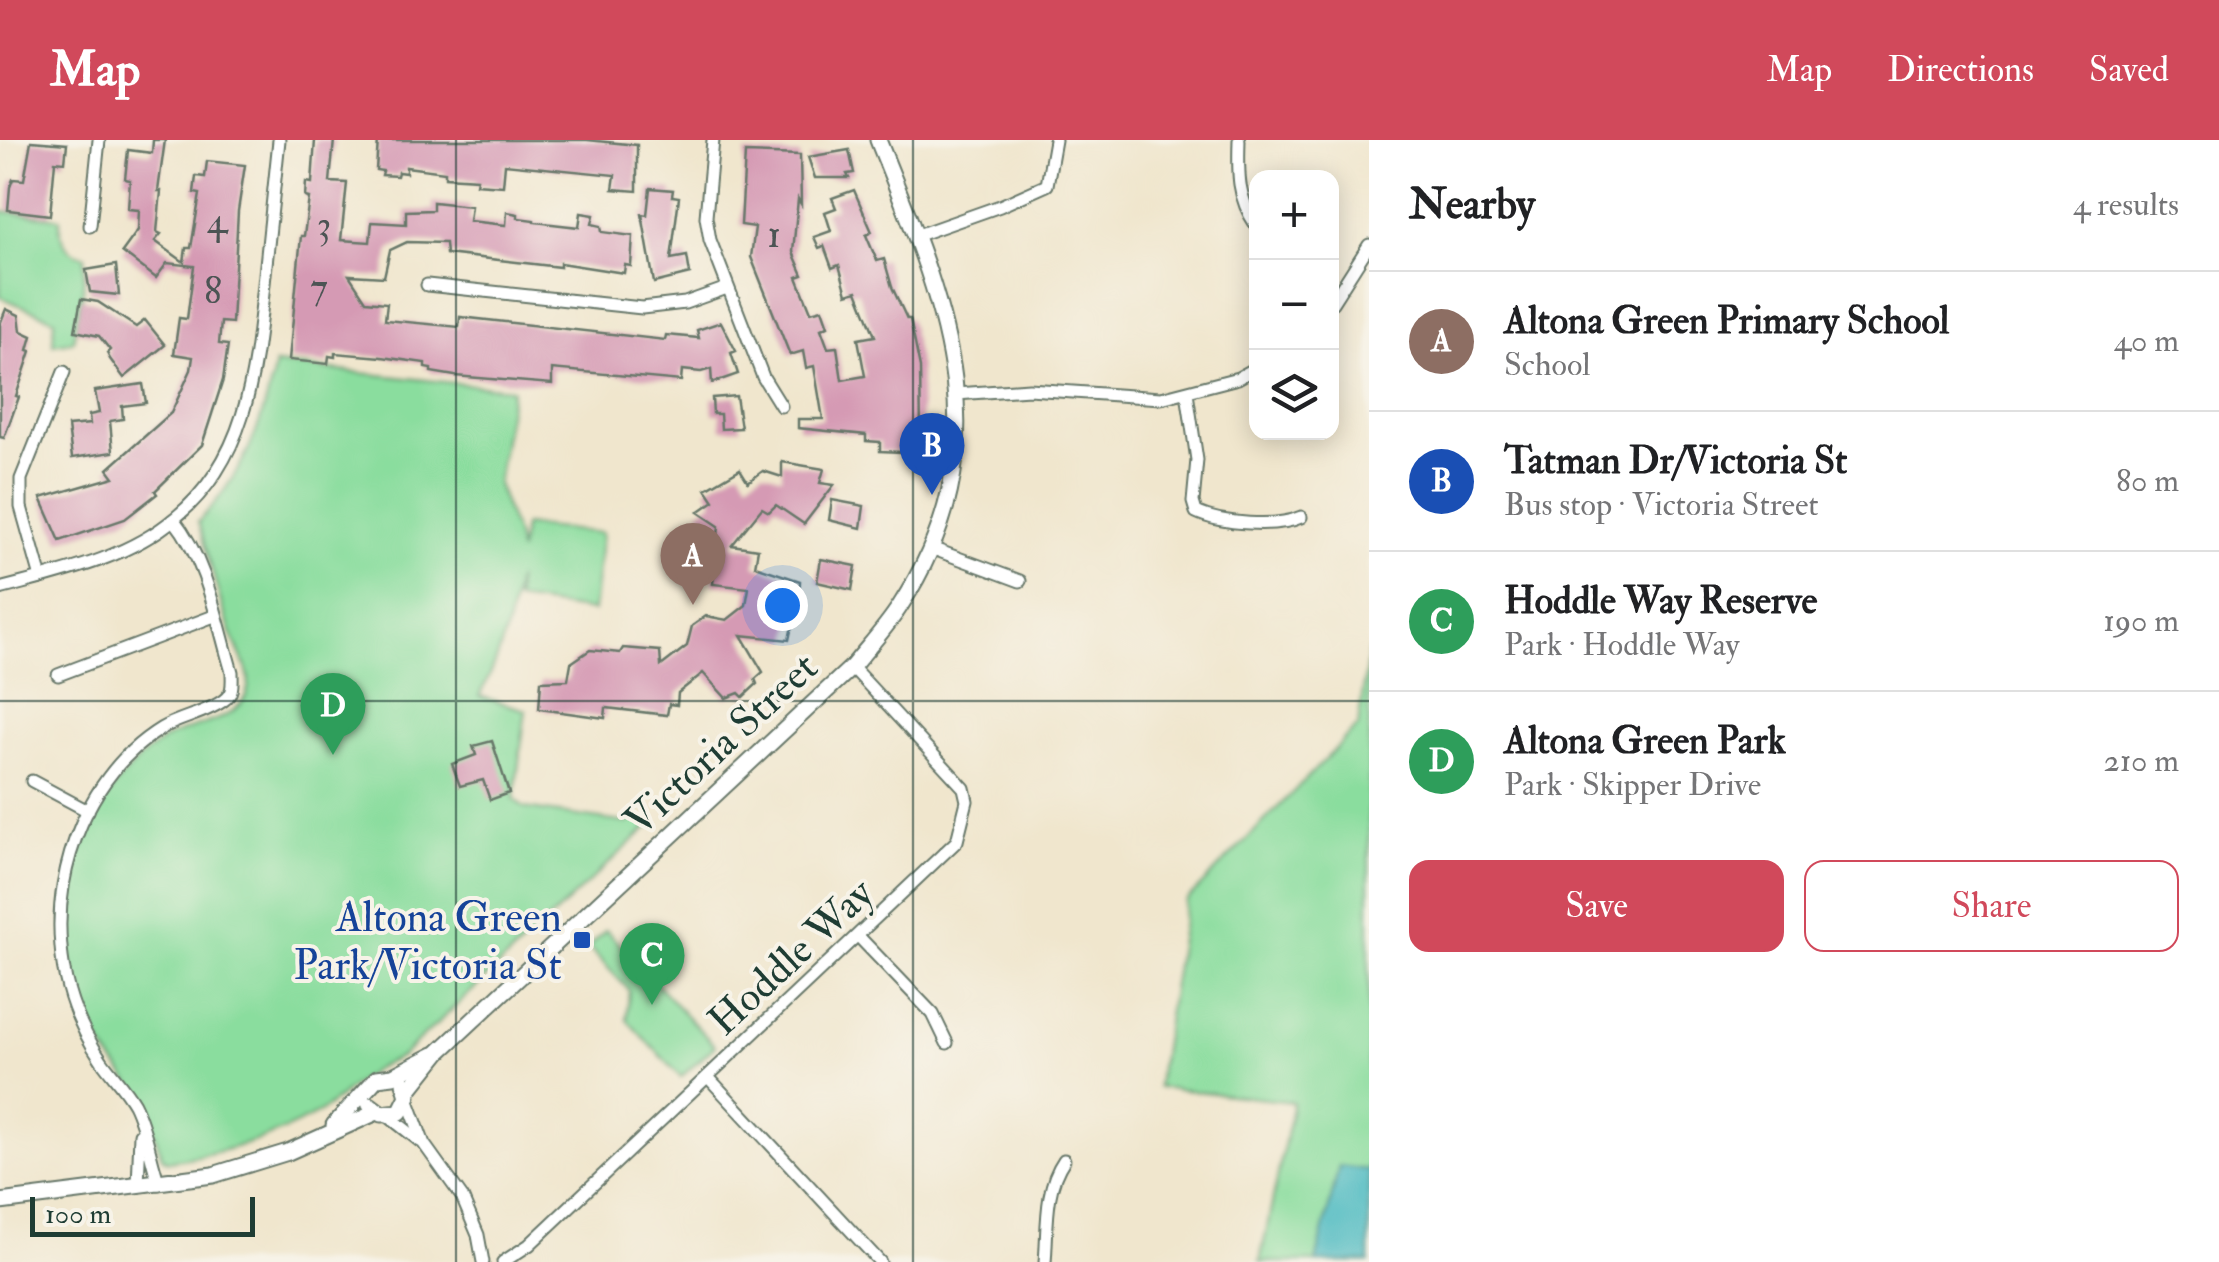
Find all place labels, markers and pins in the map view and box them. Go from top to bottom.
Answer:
pin: B [900,412,964,495]
pin: A [660,522,726,605]
pin: D [300,672,366,755]
place label: Altona Green Park/Victoria St [294,892,562,992]
pin: C [620,922,684,1005]
marker: Altona Green Park/Victoria St [571,929,593,951]

